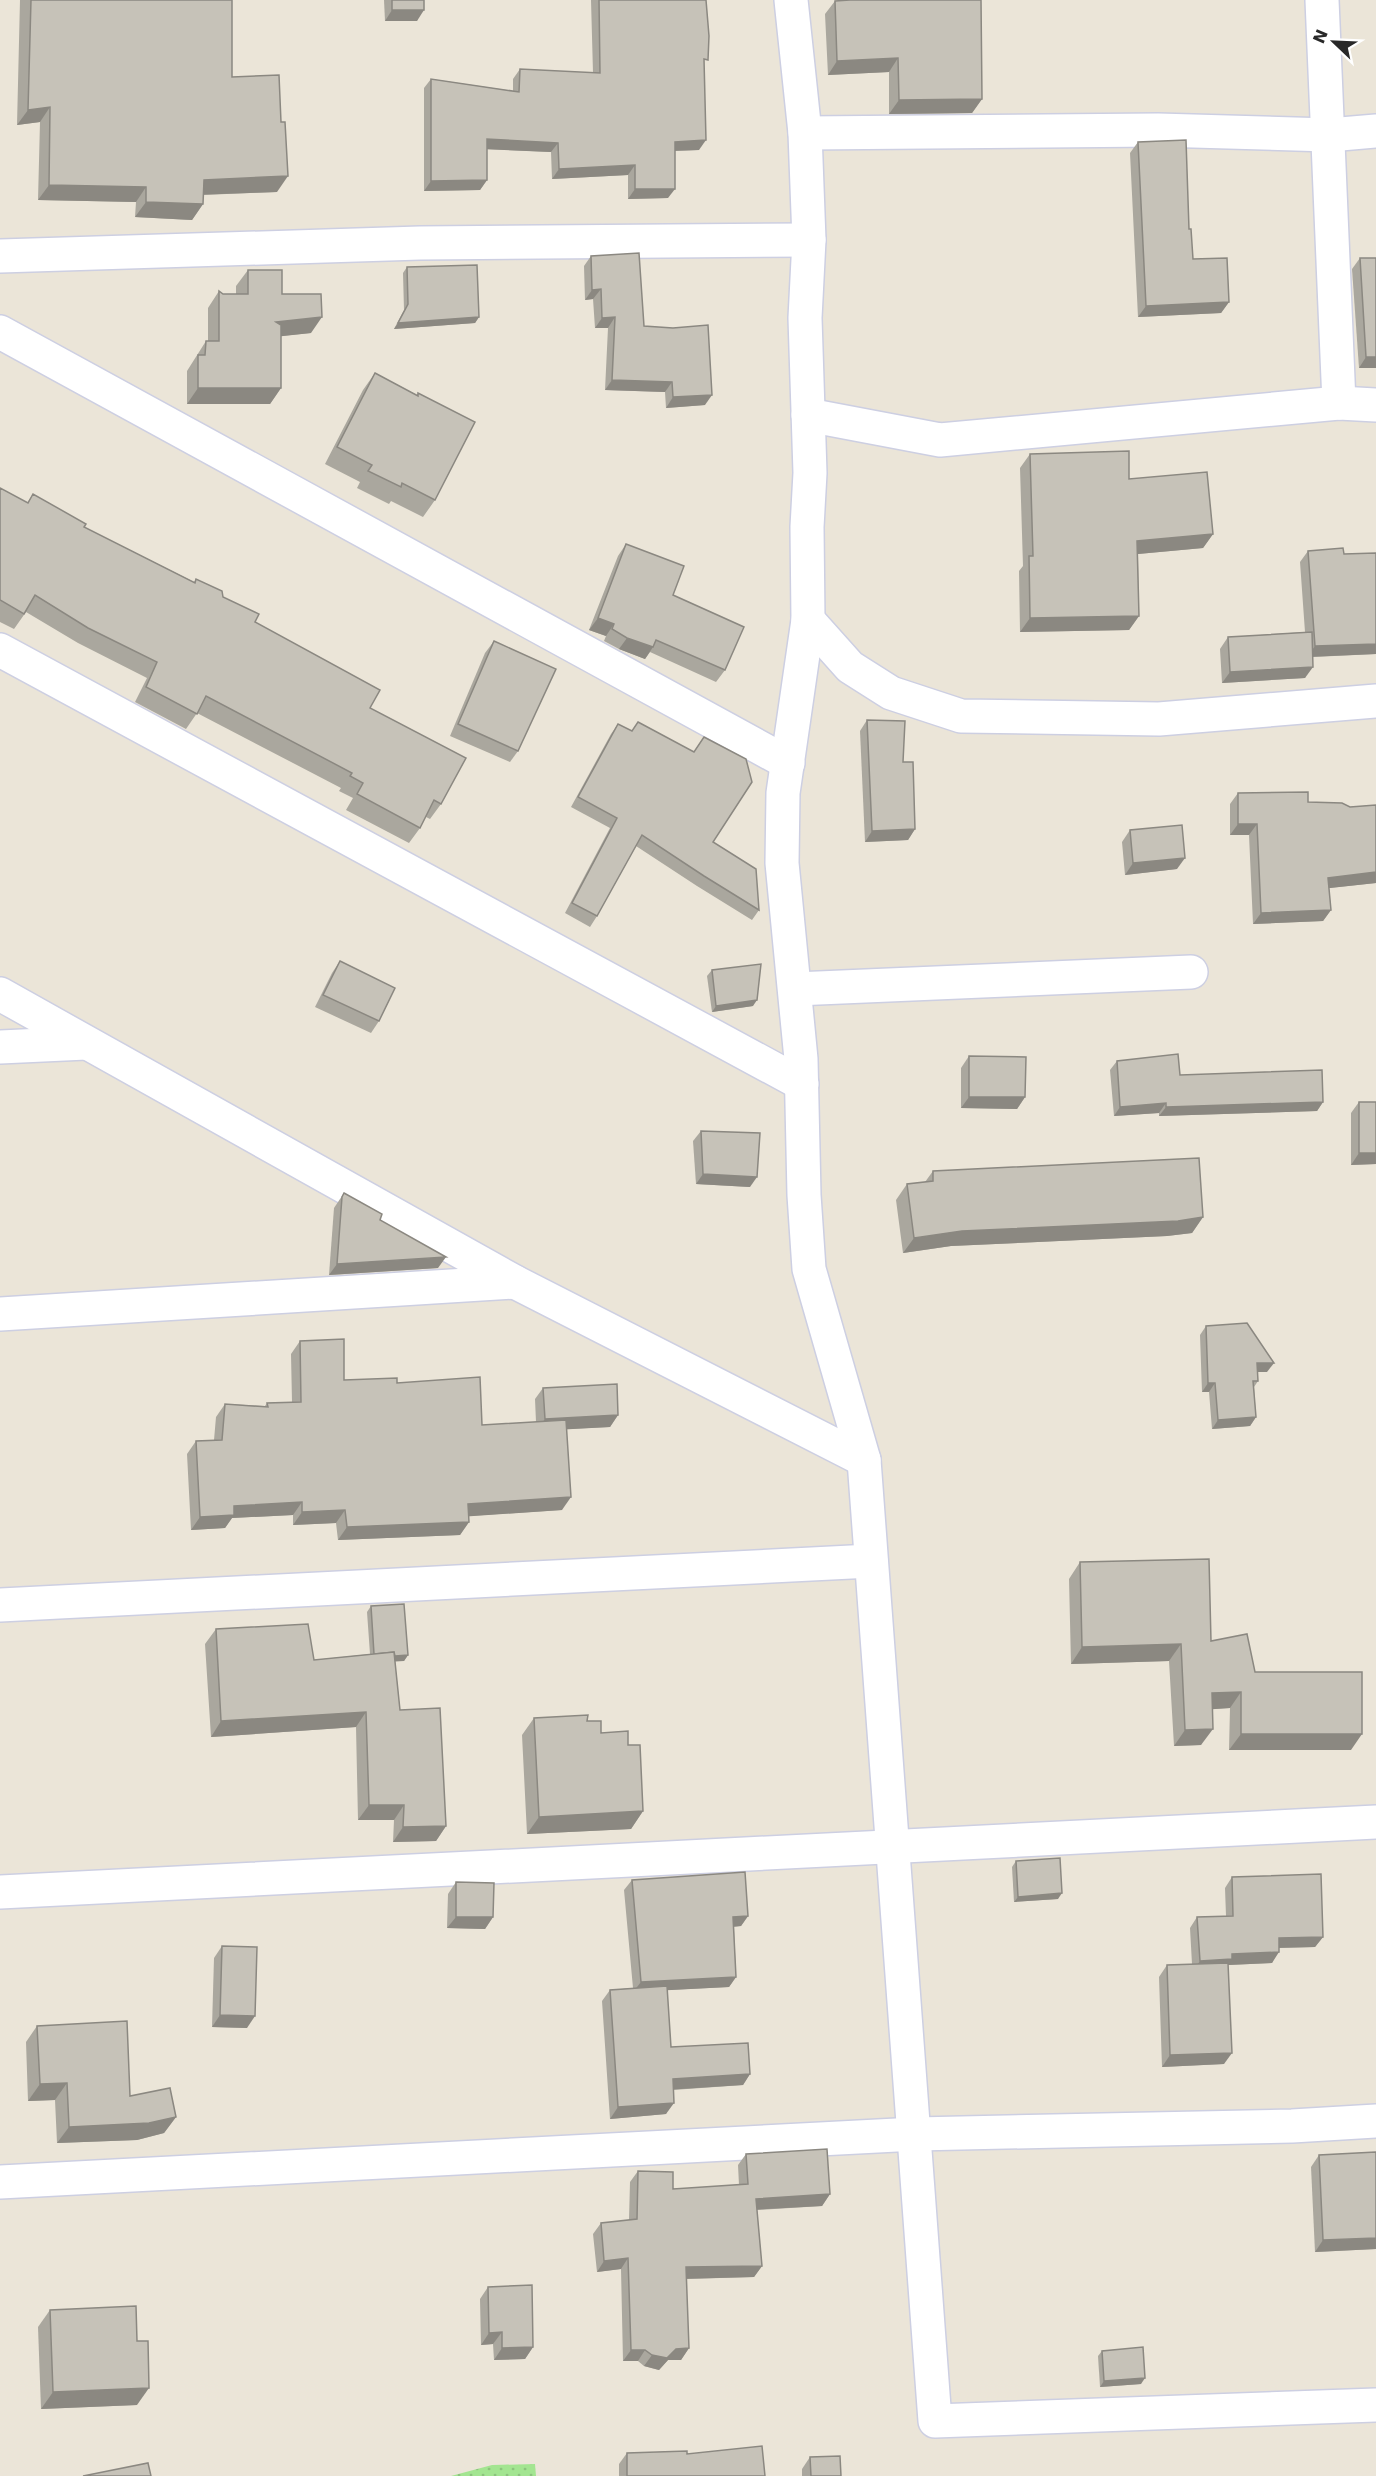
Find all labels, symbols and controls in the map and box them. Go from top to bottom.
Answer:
north arrow [1304,12,1364,72]
text: N [1309,26,1332,46]

